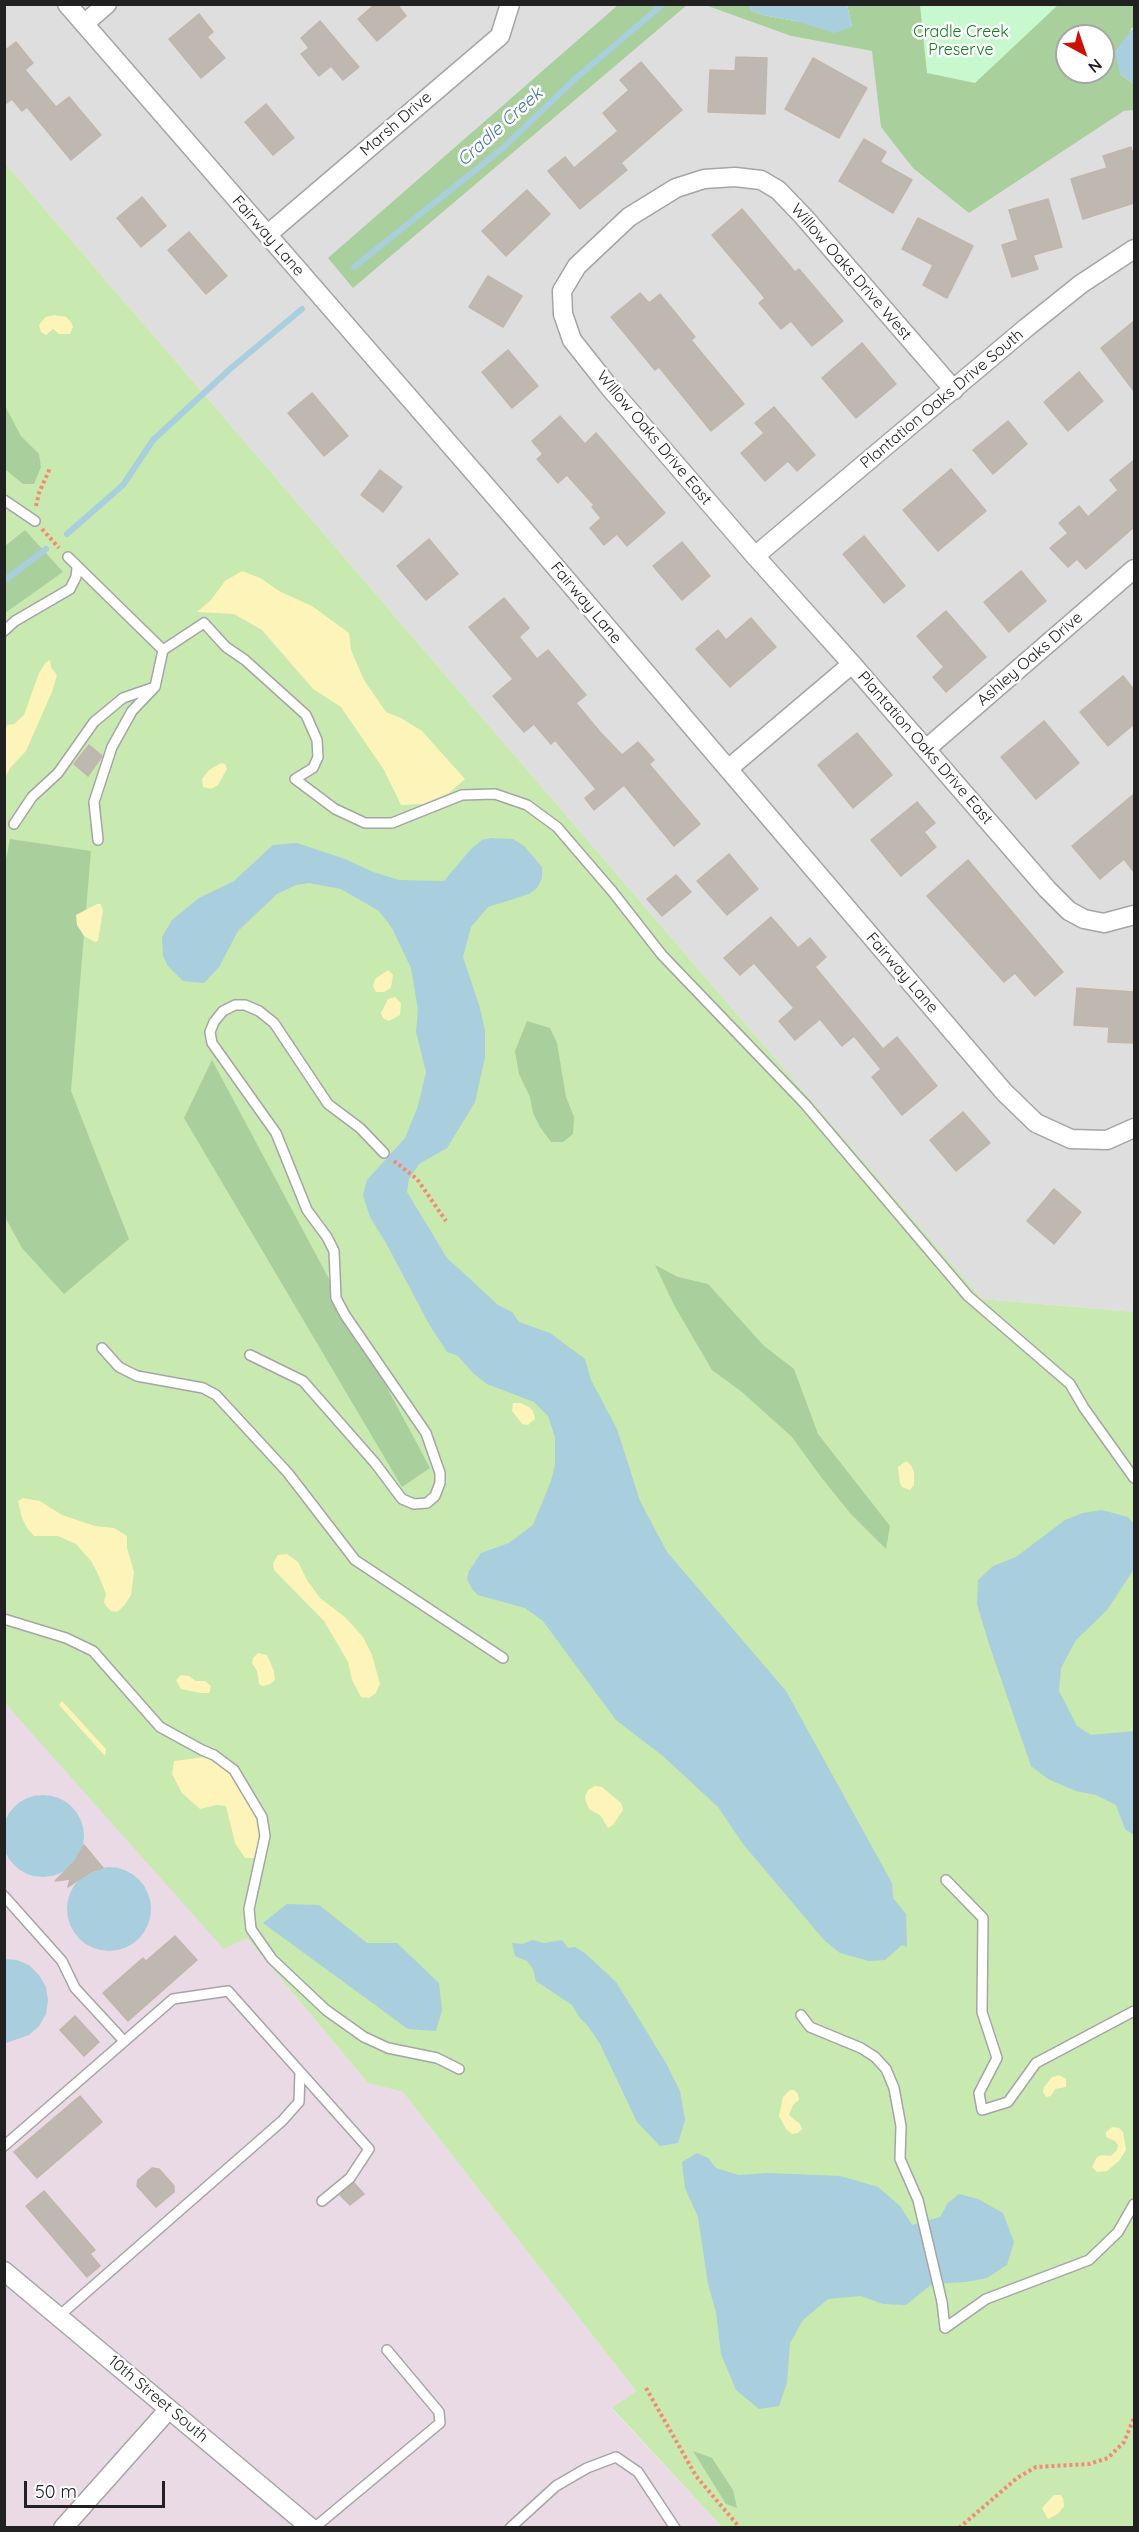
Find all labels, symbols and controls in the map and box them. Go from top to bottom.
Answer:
park label: Cradle Creek Preserve [913,22,1009,60]
north arrow [1055,24,1115,84]
text: N [1084,55,1106,78]
water label: Cradle Creek [453,83,547,171]
street label: Marsh Drive [356,88,436,160]
street label: Fairway Lane [228,192,308,280]
street label: Willow Oaks Drive West [787,200,915,344]
street label: Plantation Oaks Drive South [857,325,1027,473]
street label: Willow Oaks Drive East [592,367,716,509]
street label: Fairway Lane [546,558,626,648]
street label: Ashley Oaks Drive [973,608,1087,710]
street label: Plantation Oaks Drive East [853,668,997,828]
street label: Fairway Lane [862,929,942,1017]
street label: 10th Street South [104,2352,212,2446]
scale bar [27,2469,168,2507]
text: 50 m [35,2480,77,2503]

